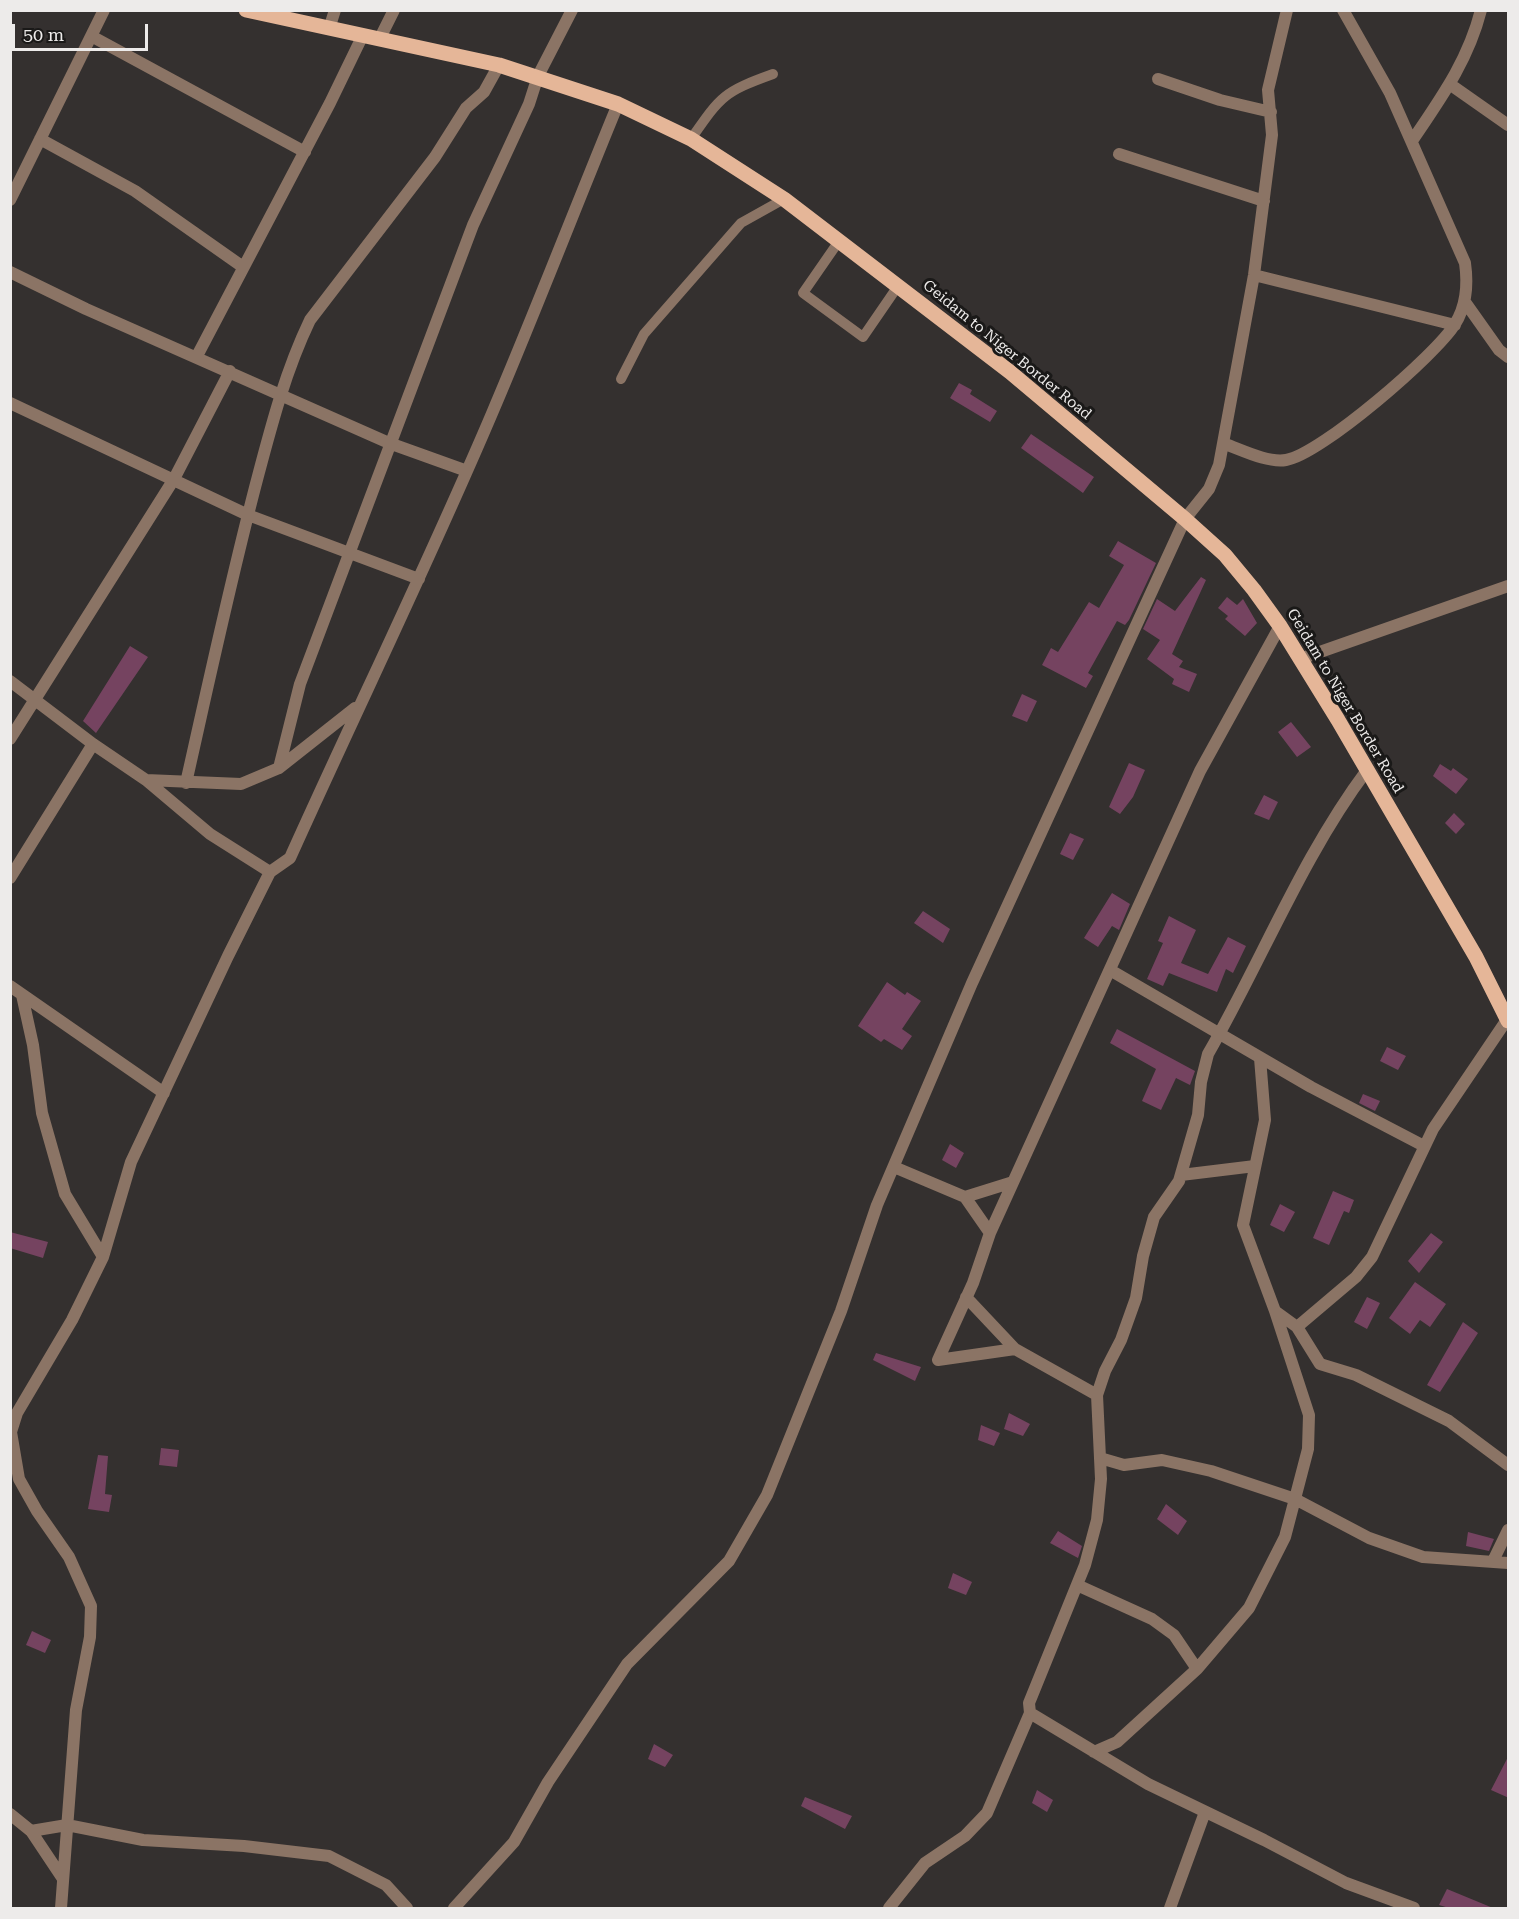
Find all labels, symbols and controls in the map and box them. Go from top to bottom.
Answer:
scale bar [15,12,152,50]
text: 50 m [23,24,64,45]
street label: Geidam to Niger Border Road [919,276,1095,424]
street label: Geidam to Niger Border Road [1283,606,1407,796]

